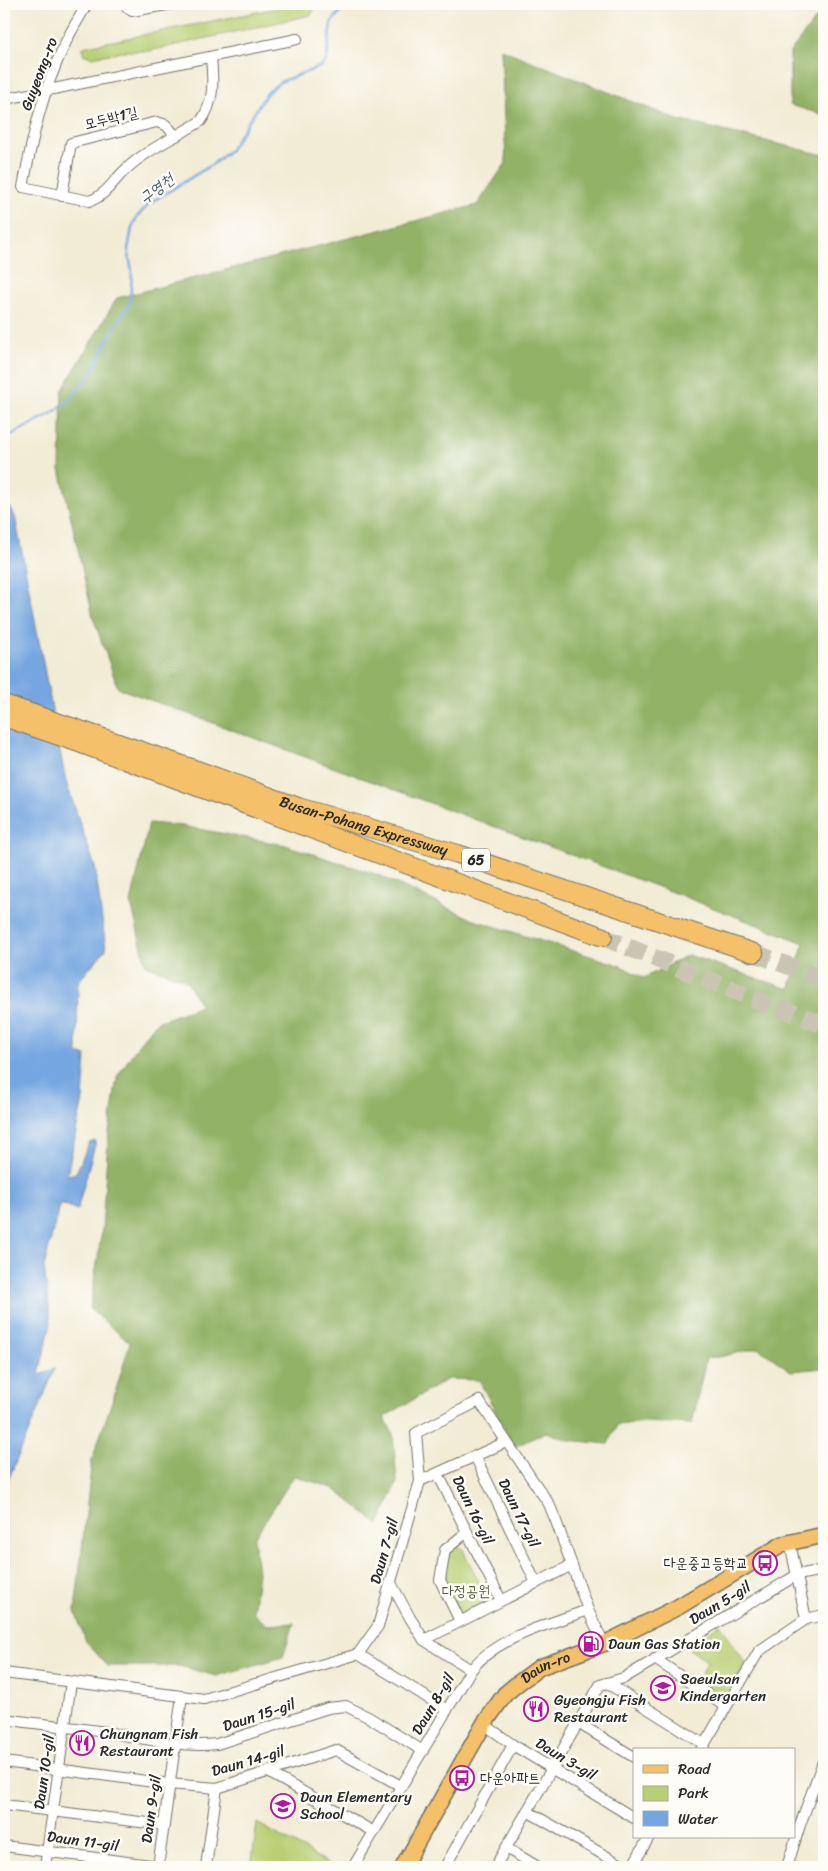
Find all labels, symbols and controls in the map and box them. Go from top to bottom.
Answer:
street label: Guyeong-ro [13,33,65,114]
street label: 모두박1길 [81,99,141,137]
water label: 구영천 [132,164,182,212]
street label: Busan-Pohang Expressway [276,788,451,863]
road number: 65 [462,848,490,872]
street label: Daun 16-gil [445,1471,501,1550]
street label: Daun 17-gil [491,1474,547,1553]
street label: Daun 7-gil [362,1514,406,1587]
place label: 다운중고등학교 [664,1550,748,1576]
bus stop icon: 다운중고등학교 [752,1550,778,1576]
street label: Daun 5-gil [684,1574,757,1632]
park label: 다정공원 [442,1578,490,1604]
fuel station icon: Daun Gas Station [578,1631,604,1657]
place label: Daun Gas Station [608,1631,720,1657]
street label: Daun-ro [515,1644,575,1690]
place label: Saeulsan Kindergarten [680,1666,766,1709]
street label: Daun 8-gil [404,1667,462,1740]
school or university icon: Saeulsan Kindergarten [650,1675,676,1701]
place label: Gyeongju Fish Restaurant [554,1687,646,1730]
street label: Daun 15-gil [219,1691,299,1739]
restaurant icon: Gyeongju Fish Restaurant [523,1696,549,1722]
place label: Chungnam Fish Restaurant [100,1721,198,1764]
restaurant icon: Chungnam Fish Restaurant [69,1730,95,1756]
street label: Daun 3-gil [530,1730,602,1788]
street label: Daun 10-gil [26,1732,62,1811]
street label: Daun 14-gil [208,1738,288,1784]
legend [633,1748,796,1838]
text: Road [678,1756,711,1782]
bus stop icon: 다운아파트 [449,1765,475,1791]
place label: 다운아파트 [480,1765,540,1791]
street label: Daun 9-gil [133,1772,169,1845]
text: Park [678,1780,709,1806]
place label: Daun Elementary School [300,1784,412,1827]
school or university icon: Daun Elementary School [270,1793,296,1819]
text: Water [678,1806,718,1832]
street label: Daun 11-gil [45,1823,121,1859]

